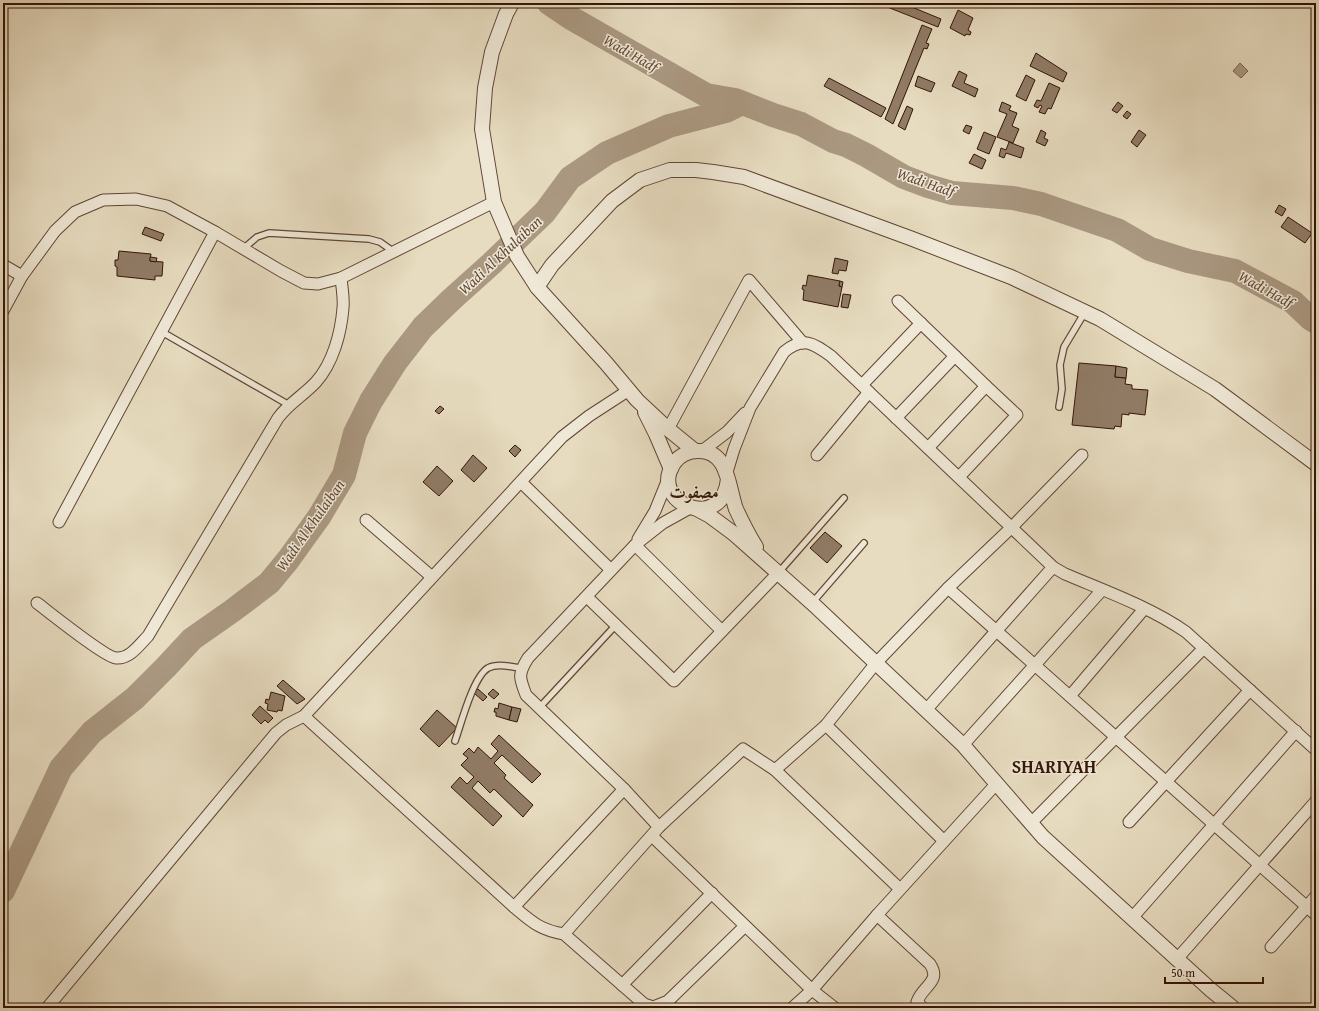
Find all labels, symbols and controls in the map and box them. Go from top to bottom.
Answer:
water label: Wadi Hadf [600,29,664,78]
water label: Wadi Hadf [894,162,960,203]
water label: Wadi Al Khulaiban [454,211,547,299]
water label: Wadi Hadf [1235,265,1300,314]
water label: Wadi Al Khulaiban [271,475,350,575]
district label: مصفوت [669,478,719,505]
district label: SHARIYAH [1012,753,1096,780]
scale bar [1165,959,1263,985]
text: 50 m [1171,964,1195,981]

